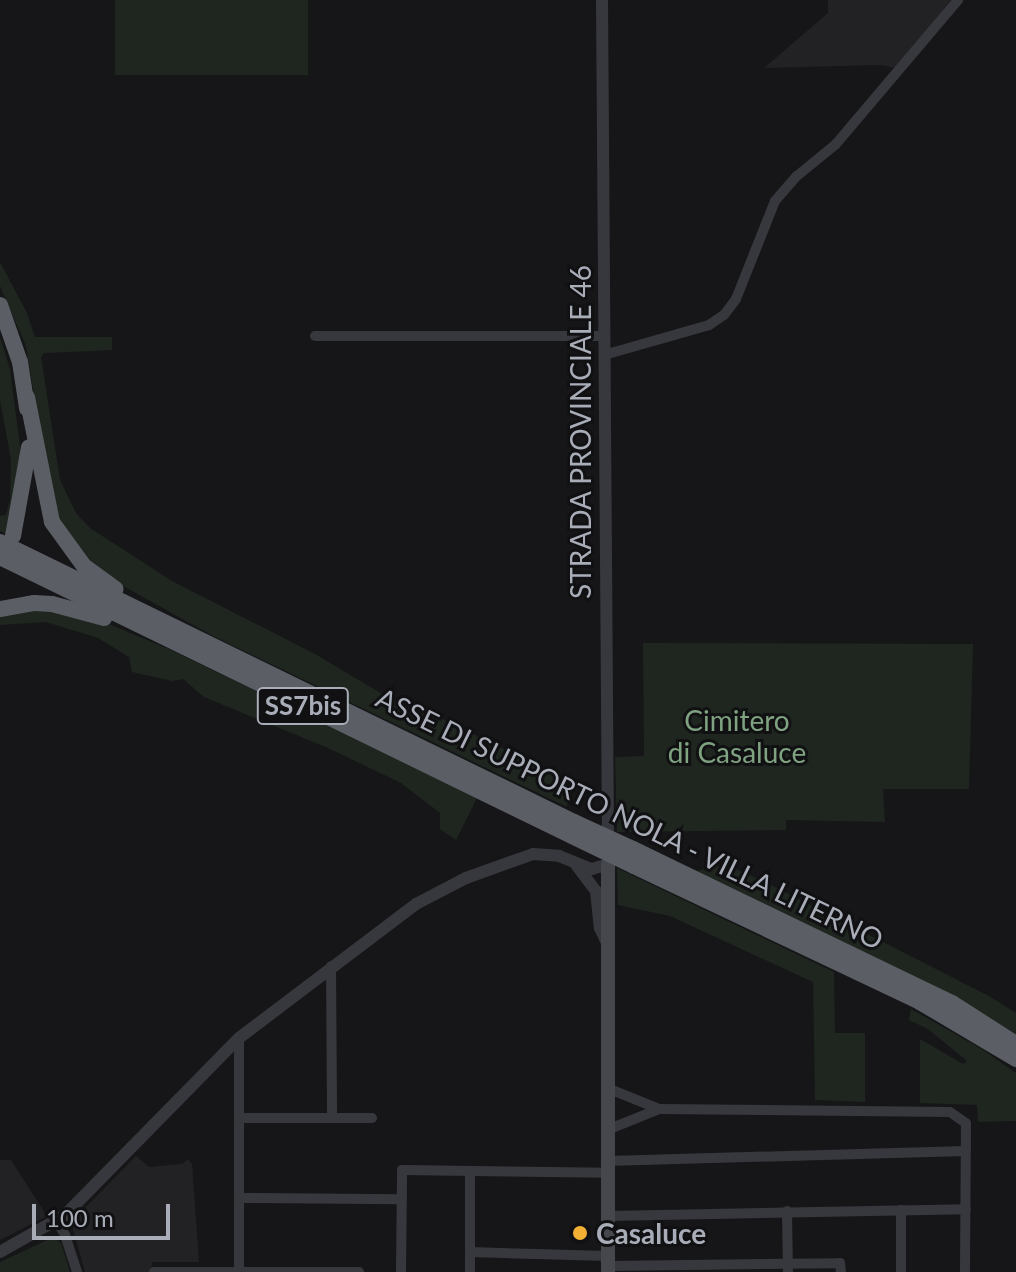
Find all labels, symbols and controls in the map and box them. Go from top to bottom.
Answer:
street label: STRADA PROVINCIALE 46 [563,265,597,599]
street label: ASSE DI SUPPORTO NOLA - VILLA LITERNO [370,680,890,956]
road number: SS7bis [255,684,351,728]
park label: Cimitero di Casaluce [668,703,806,769]
scale bar [36,1188,174,1238]
text: 100 m [46,1203,114,1232]
place label: Casaluce [596,1216,706,1250]
marker: Casaluce [571,1224,589,1242]

